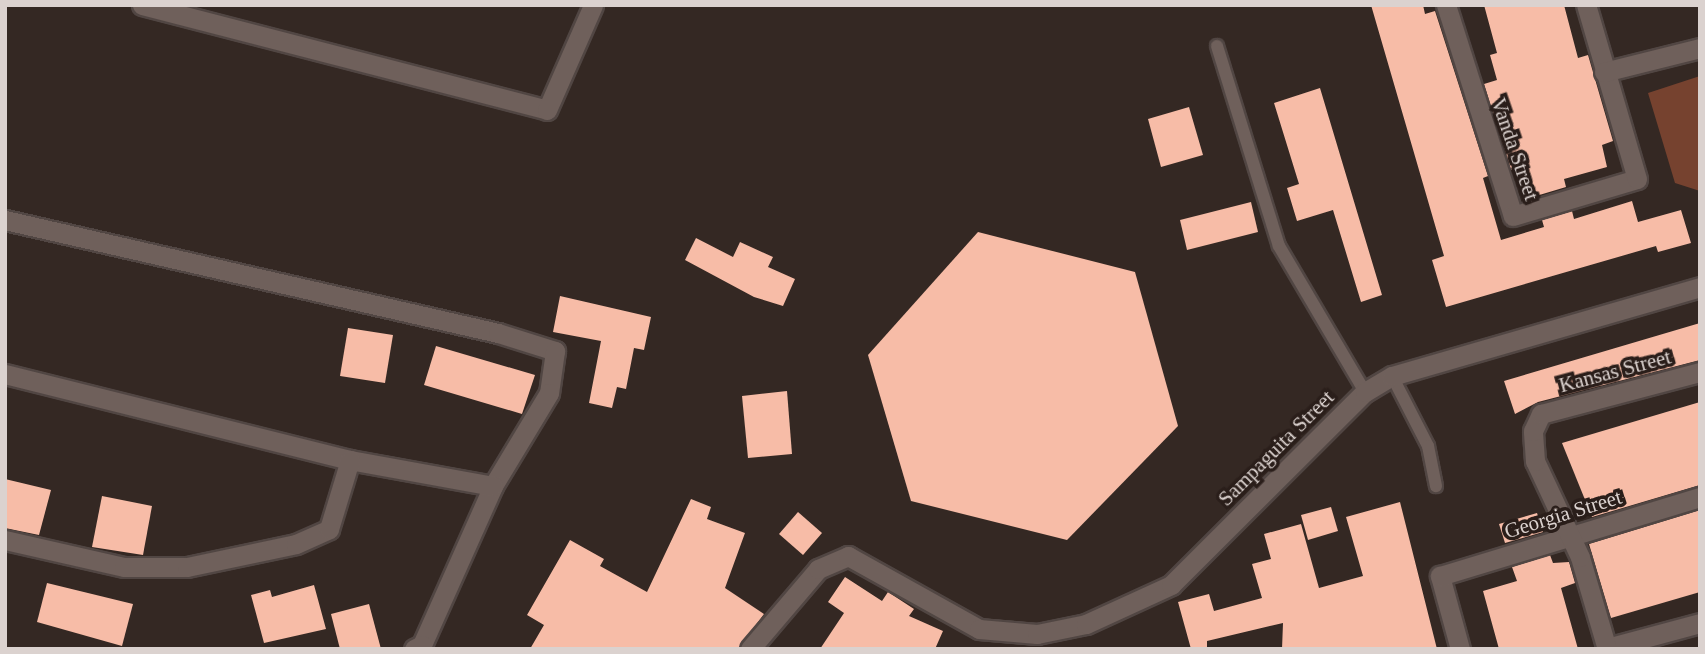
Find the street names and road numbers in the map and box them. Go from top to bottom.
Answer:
street label: Vanda Street [1486,94,1544,204]
street label: Kansas Street [1556,344,1674,398]
street label: Sampaguita Street [1213,385,1339,511]
street label: Georgia Street [1501,484,1625,544]

